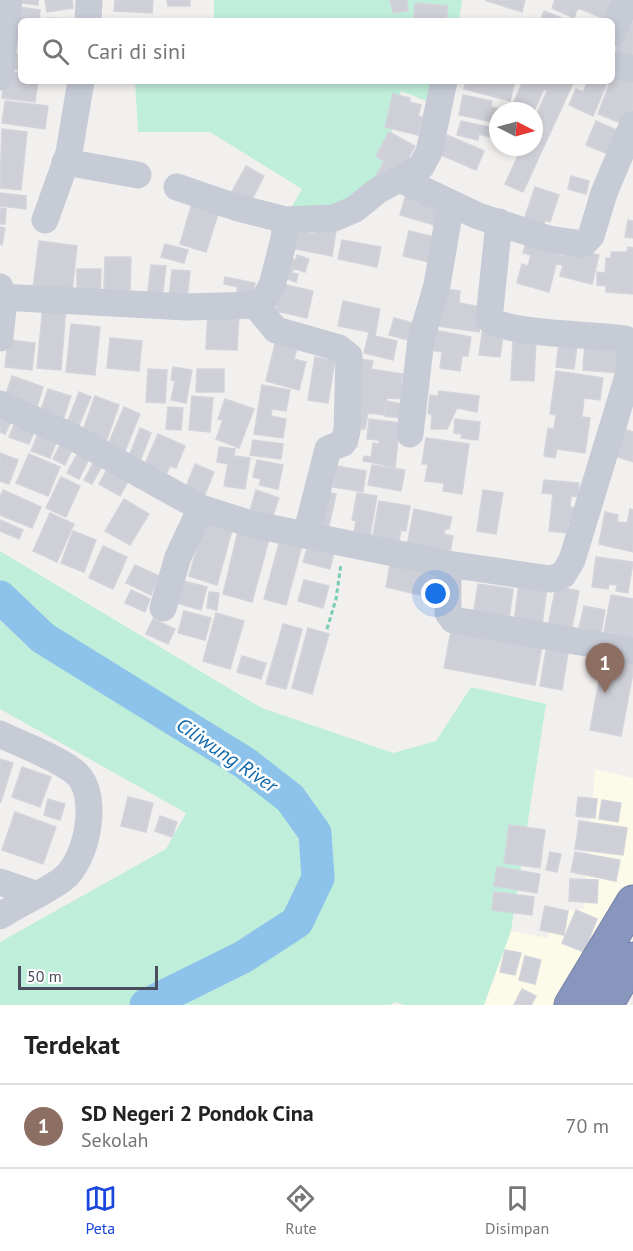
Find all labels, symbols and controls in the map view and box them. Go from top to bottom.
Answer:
search box [18,18,615,84]
icon: search [39,35,72,68]
text: Cari di sini [87,37,186,65]
north arrow [489,102,543,156]
your location [421,579,450,608]
pin: 1 [586,644,624,693]
water label: Ciliwung River [171,712,284,799]
scale bar [18,963,158,990]
text: 50 m [27,966,62,986]
text: Terdekat [24,1028,120,1061]
text: SD Negeri 2 Pondok Cina [81,1099,314,1127]
text: 1 [38,1113,49,1139]
text: 70 m [566,1113,609,1139]
text: Sekolah [81,1127,149,1153]
tab: Peta [84,1182,117,1238]
tab: Rute [284,1182,317,1238]
tab: Disimpan [485,1182,549,1238]

